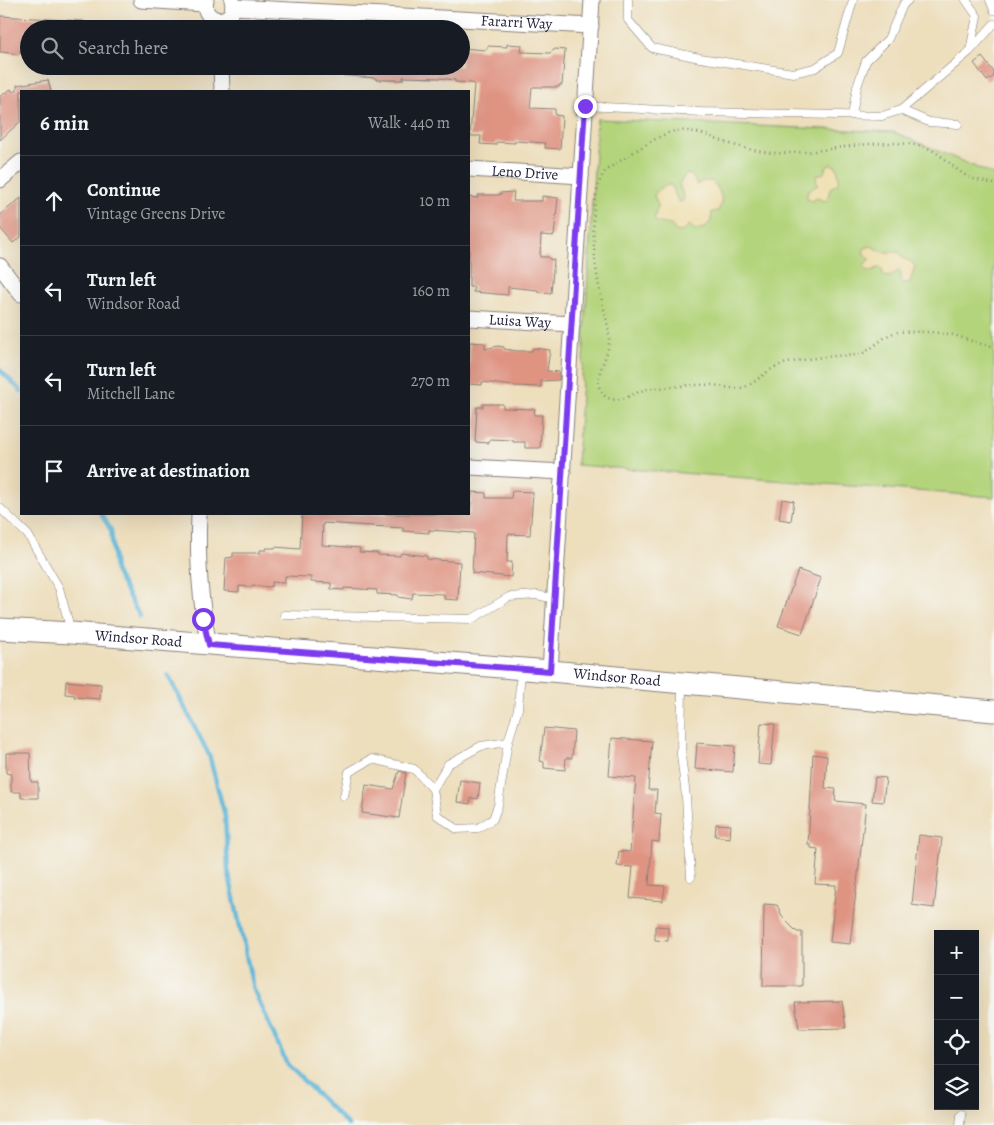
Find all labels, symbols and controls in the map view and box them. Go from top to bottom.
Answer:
street label: Fararri Way [480,10,553,34]
search box [20,20,470,75]
icon: search [38,34,66,62]
text: Search here [78,35,168,61]
route end [574,95,597,118]
text: 6 min [40,109,89,137]
text: Walk · 440 m [368,112,450,134]
street label: Leno Drive [491,160,559,185]
text: Continue [87,177,161,203]
icon: ahead [40,187,68,215]
text: 10 m [420,190,450,212]
text: Vintage Greens Drive [87,203,225,225]
text: Turn left [87,267,156,293]
icon: left [40,277,68,305]
text: 160 m [412,280,450,302]
text: Windsor Road [87,293,180,315]
street label: Luisa Way [488,309,552,333]
text: Turn left [87,357,156,383]
icon: left [40,367,68,395]
text: 270 m [411,370,450,392]
text: Mitchell Lane [87,383,175,405]
icon: arrive [40,457,68,485]
text: Arrive at destination [87,458,250,484]
route start [192,608,215,631]
street label: Windsor Road [93,625,184,652]
street label: Windsor Road [572,663,662,691]
map controls [934,930,979,1110]
button: + [934,930,979,975]
button: − [934,975,979,1020]
button: locate [934,1020,979,1065]
button: layers [934,1065,979,1110]

